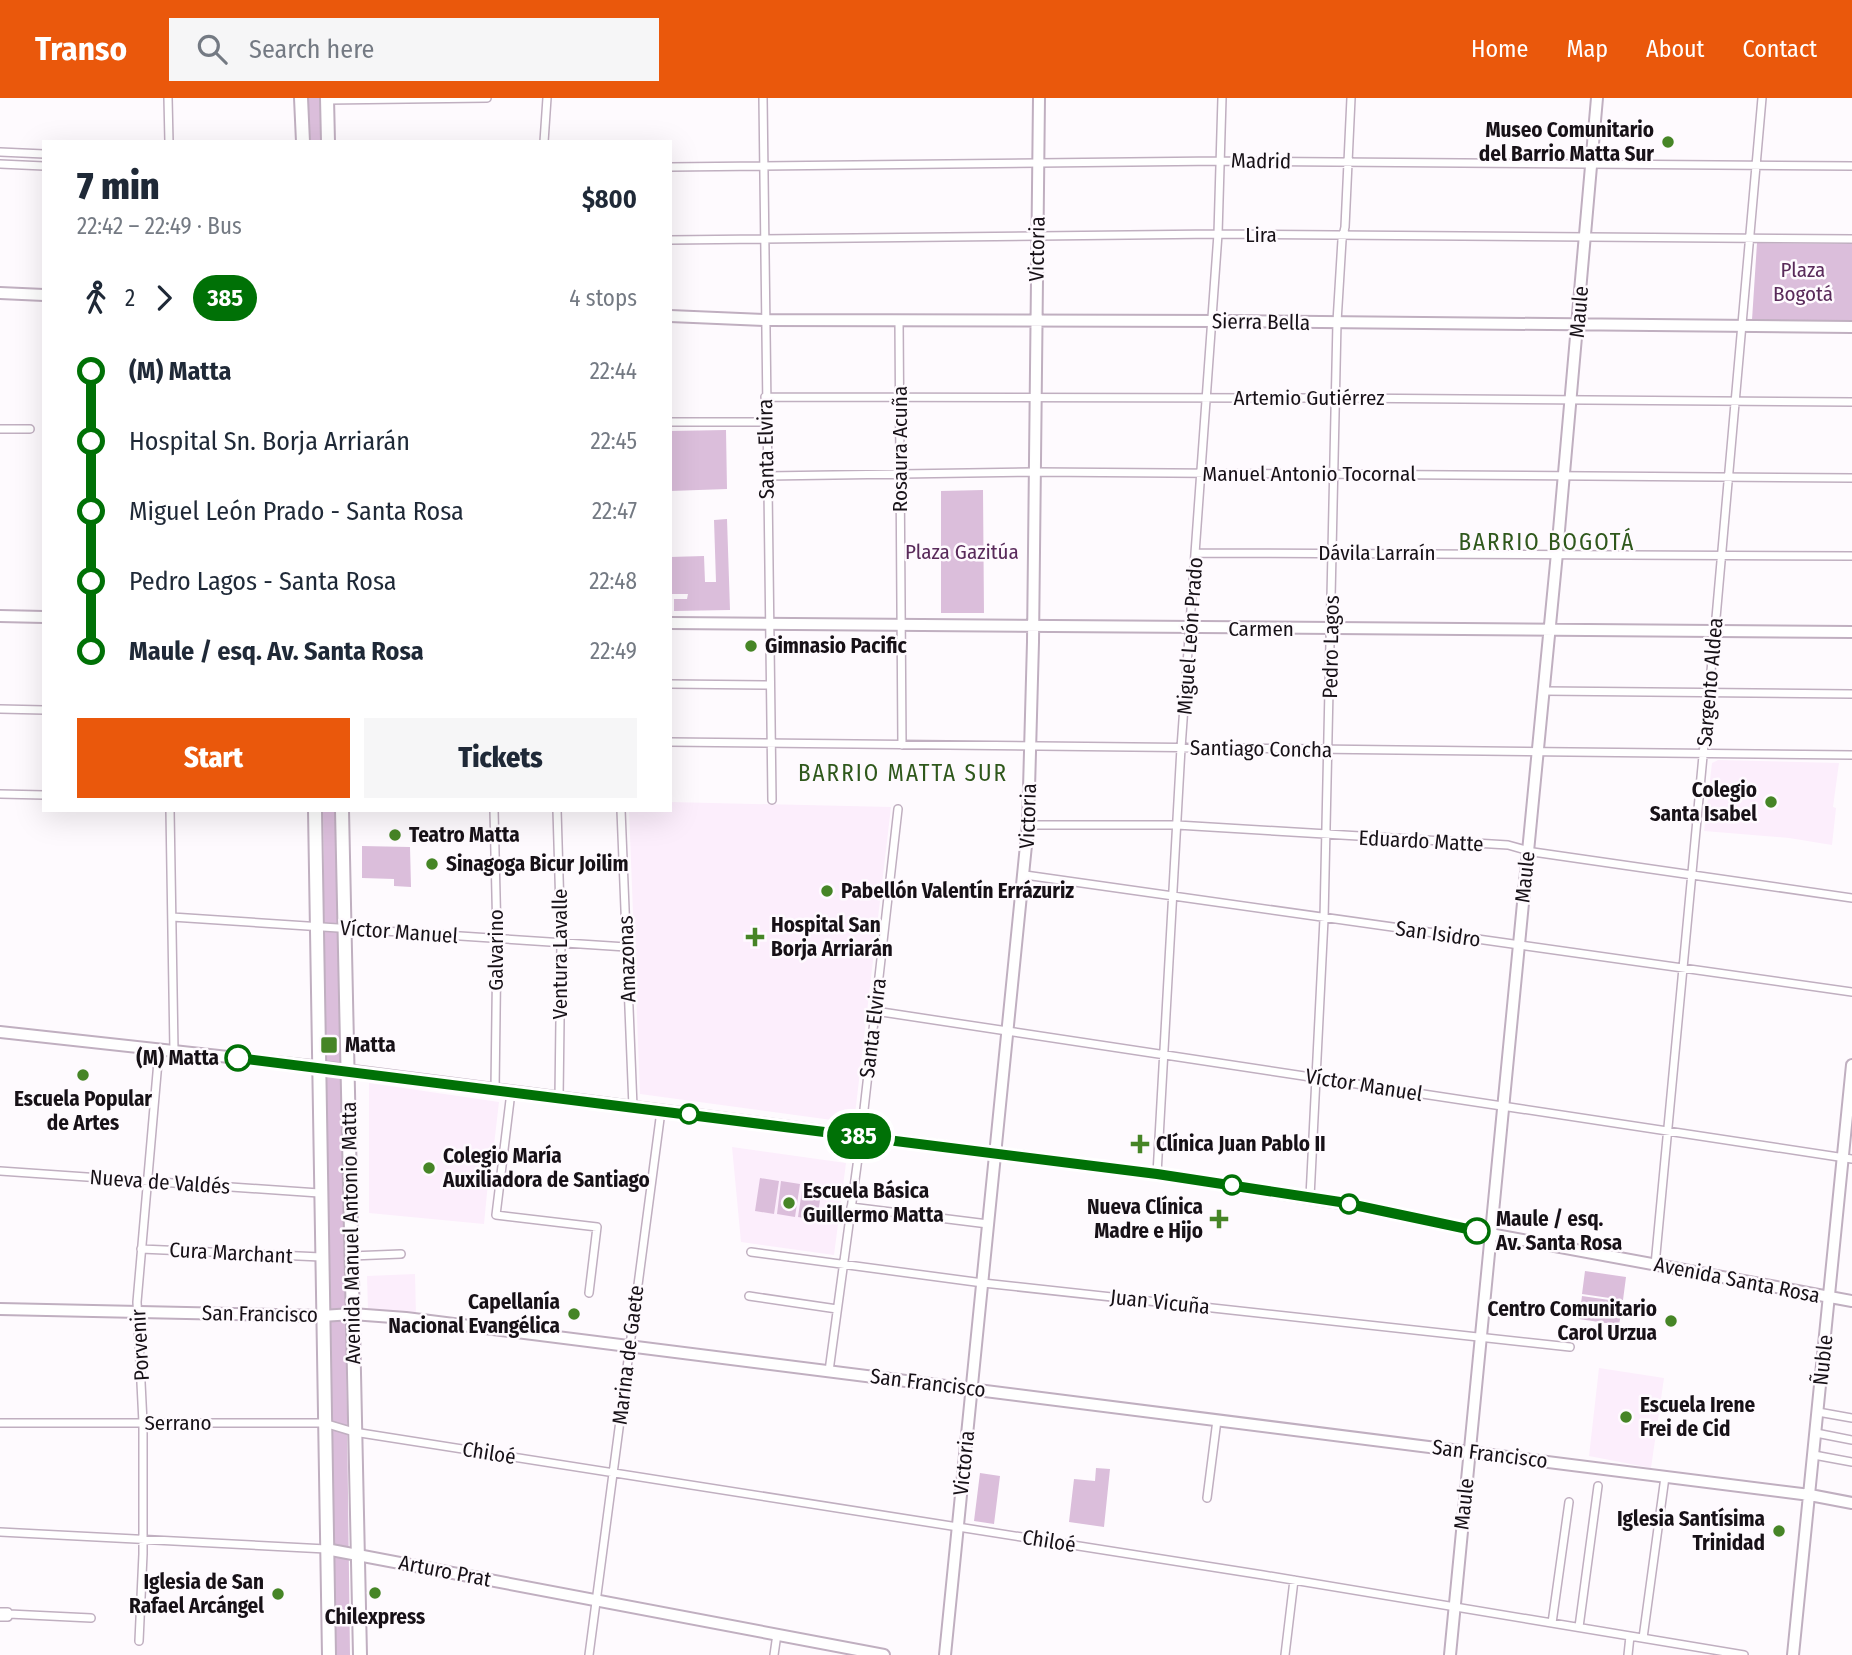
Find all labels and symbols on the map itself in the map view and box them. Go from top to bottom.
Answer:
place label: Museo Comunitario del Barrio Matta Sur [1479,117,1654,167]
marker: Museo Comunitario del Barrio Matta Sur [1660,134,1676,150]
street label: Madrid [1231,147,1291,175]
street label: Victoria [1023,216,1051,282]
street label: Lira [1245,222,1277,248]
park label: Plaza Bogotá [1773,257,1833,307]
street label: Maule [1564,285,1594,339]
street label: Sierra Bella [1212,308,1310,336]
street label: Artemio Gutiérrez [1234,385,1384,411]
street label: Rosaura Acuña [887,386,913,512]
street label: Santa Elvira [752,399,780,499]
street label: Manuel Antonio Tocornal [1202,461,1416,487]
district label: BARRIO BOGOTÁ [1459,527,1635,556]
park label: Plaza Gazitúa [905,539,1019,565]
street label: Dávila Larraín [1318,540,1436,566]
street label: Miguel León Prado [1172,556,1208,716]
street label: Pedro Lagos [1317,595,1345,699]
street label: Carmen [1228,616,1294,642]
street label: Sargento Aldea [1691,616,1729,748]
place label: Gimnasio Pacific [765,633,907,659]
marker: Gimnasio Pacific [743,638,759,654]
street label: Santiago Concha [1190,735,1332,763]
district label: BARRIO MATTA SUR [798,759,1008,787]
place label: Colegio Santa Isabel [1650,777,1757,827]
street label: Victoria [1014,783,1042,849]
marker: Colegio Santa Isabel [1763,794,1779,810]
place label: Teatro Matta [409,822,520,848]
street label: Eduardo Matte [1358,825,1484,857]
marker: Teatro Matta [387,827,403,843]
street label: Maule [1509,850,1541,904]
place label: Sinagoga Bicur Joilim [446,851,629,877]
marker: Sinagoga Bicur Joilim [424,856,440,872]
place label: Pabellón Valentín Errázuriz [841,878,1074,904]
marker: Pabellón Valentín Errázuriz [819,883,835,899]
street label: Ventura Lavalle [547,889,573,1019]
street label: Galvarino [483,909,509,991]
place label: Hospital San Borja Arriarán [771,912,893,962]
street label: Víctor Manuel [339,915,459,949]
street label: Amazonas [612,915,642,1003]
street label: San Isidro [1394,915,1482,953]
marker: Hospital San Borja Arriarán [745,927,765,947]
street label: Santa Elvira [854,977,892,1079]
place label: Matta [345,1032,396,1058]
marker: Matta [319,1035,339,1055]
place label: (M) Matta [136,1045,219,1071]
marker: (M) Matta [225,1045,251,1071]
street label: Víctor Manuel [1304,1063,1425,1107]
marker: Escuela Popular de Artes [75,1067,91,1083]
place label: Escuela Popular de Artes [14,1086,152,1136]
street label: Avenida Manuel Antonio Matta [336,1101,366,1365]
unlabelled marker [679,1104,699,1124]
line badge: 385 [819,1113,899,1159]
place label: Clínica Juan Pablo II [1156,1131,1326,1157]
marker: Clínica Juan Pablo II [1130,1134,1150,1154]
place label: Colegio María Auxiliadora de Santiago [442,1143,650,1193]
marker: Colegio María Auxiliadora de Santiago [421,1160,437,1176]
street label: Nueva de Valdés [89,1164,231,1200]
unlabelled marker [1222,1175,1242,1195]
place label: Escuela Básica Guillermo Matta [803,1178,944,1228]
place label: Nueva Clínica Madre e Hijo [1087,1194,1203,1244]
unlabelled marker [1339,1194,1359,1214]
marker: Escuela Básica Guillermo Matta [781,1195,797,1211]
place label: Maule / esq. Av. Santa Rosa [1495,1206,1622,1256]
marker: Nueva Clínica Madre e Hijo [1209,1209,1229,1229]
marker: Maule / esq. Av. Santa Rosa [1464,1218,1490,1244]
street label: Cura Marchant [169,1237,293,1269]
street label: Avenida Santa Rosa [1652,1251,1822,1309]
street label: Marina de Gaete [607,1284,649,1426]
street label: Juan Vicuña [1109,1284,1211,1320]
place label: Capellanía Nacional Evangélica [388,1289,560,1339]
place label: Centro Comunitario Carol Urzua [1488,1296,1657,1346]
street label: San Francisco [202,1300,318,1328]
marker: Capellanía Nacional Evangélica [566,1306,582,1322]
street label: Porvenir [125,1308,155,1382]
marker: Centro Comunitario Carol Urzua [1663,1313,1679,1329]
street label: Ñuble [1807,1333,1839,1387]
street label: San Francisco [869,1363,987,1403]
place label: Escuela Irene Frei de Cid [1640,1392,1755,1442]
marker: Escuela Irene Frei de Cid [1618,1409,1634,1425]
street label: Serrano [144,1410,212,1436]
street label: Victoria [948,1429,980,1497]
street label: San Francisco [1431,1434,1549,1474]
street label: Chiloé [460,1436,518,1470]
street label: Maule [1448,1477,1480,1531]
place label: Iglesia Santísima Trinidad [1617,1506,1765,1556]
marker: Iglesia Santísima Trinidad [1771,1523,1787,1539]
street label: Chiloé [1020,1524,1078,1558]
street label: Arturo Prat [397,1549,493,1593]
place label: Iglesia de San Rafael Arcángel [129,1569,264,1619]
marker: Chilexpress [367,1585,383,1601]
marker: Iglesia de San Rafael Arcángel [270,1586,286,1602]
place label: Chilexpress [325,1604,425,1630]

